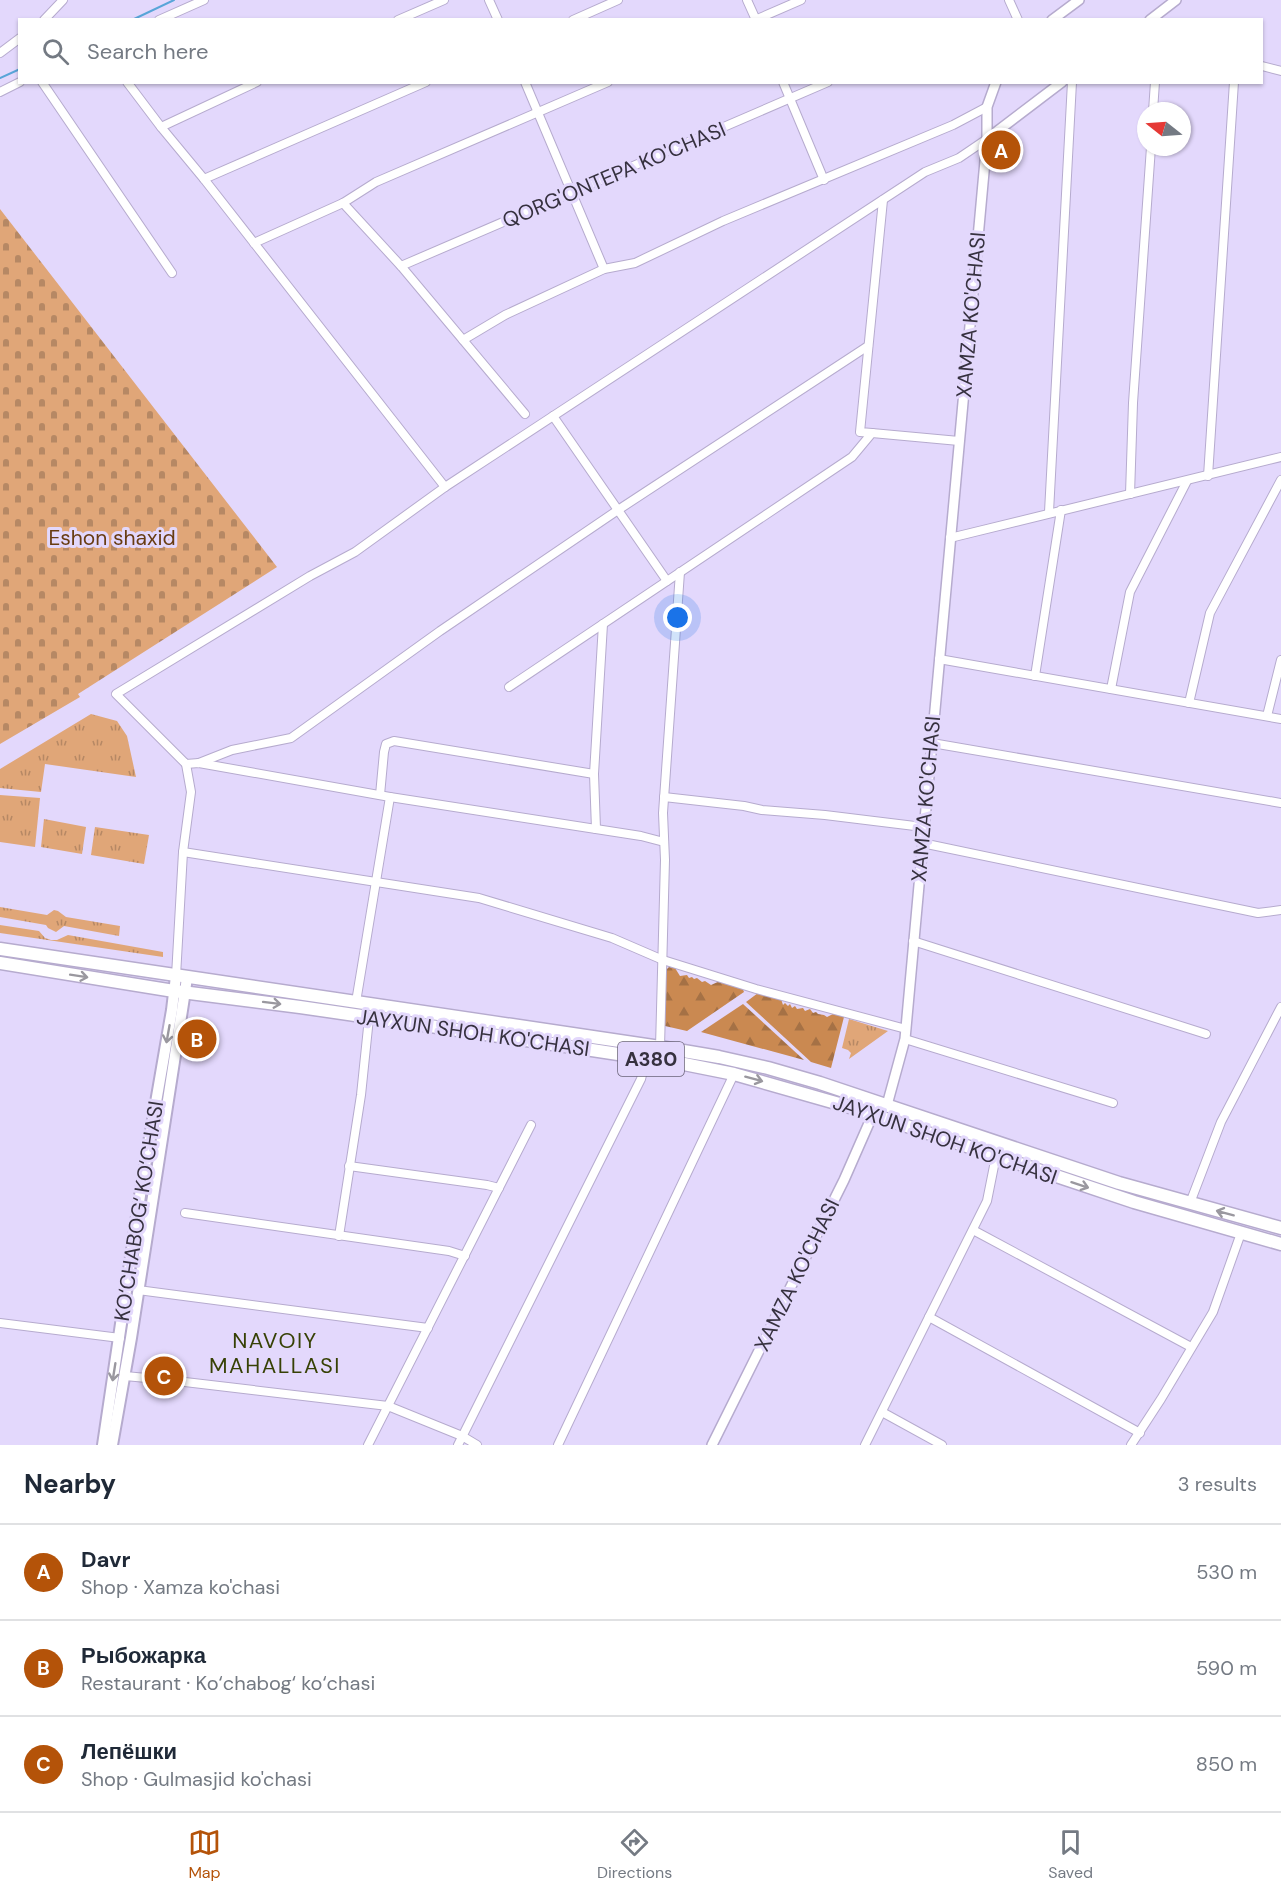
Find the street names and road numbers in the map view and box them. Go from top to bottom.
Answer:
street label: QORG'ONTEPA KO'CHASI [498,115,730,235]
street label: XAMZA KO'CHASI [950,231,992,399]
street label: XAMZA KO'CHASI [905,715,947,883]
street label: JAYXUN SHOH KO'CHASI [355,1003,591,1063]
road number: A380 [618,1042,684,1076]
street label: JAYXUN SHOH KO'CHASI [829,1089,1061,1191]
street label: KO‘CHABOG‘ KO‘CHASI [108,1099,170,1323]
street label: XAMZA KO'CHASI [748,1194,846,1356]

